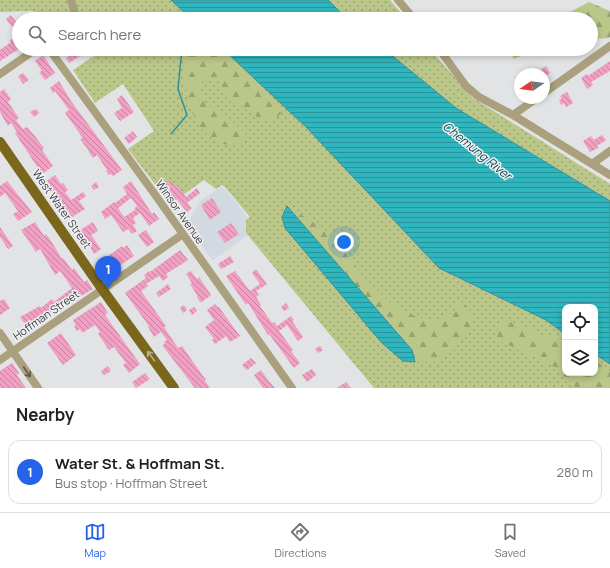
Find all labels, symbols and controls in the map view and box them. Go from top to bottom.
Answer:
search box [12,12,598,56]
icon: search [26,23,48,45]
text: Search here [58,24,141,45]
north arrow [514,68,550,104]
water label: Chemung River [439,118,517,185]
street label: West Water Street [29,166,95,251]
street label: Winsor Avenue [153,177,208,247]
your location [334,232,354,252]
pin: 1 [95,256,121,289]
street label: Hoffman Street [10,286,82,343]
map controls [562,304,598,376]
button: locate [562,304,598,340]
button: layers [562,340,598,376]
one-way arrow [147,351,155,362]
one-way arrow [23,366,31,377]
text: Nearby [16,403,74,426]
text: Water St. & Hoffman St. [55,453,225,474]
text: 1 [27,463,33,481]
text: 280 m [556,463,593,481]
text: Bus stop · Hoffman Street [55,474,207,492]
tab: Map [84,521,106,560]
tab: Directions [274,521,327,560]
tab: Saved [495,521,526,560]

